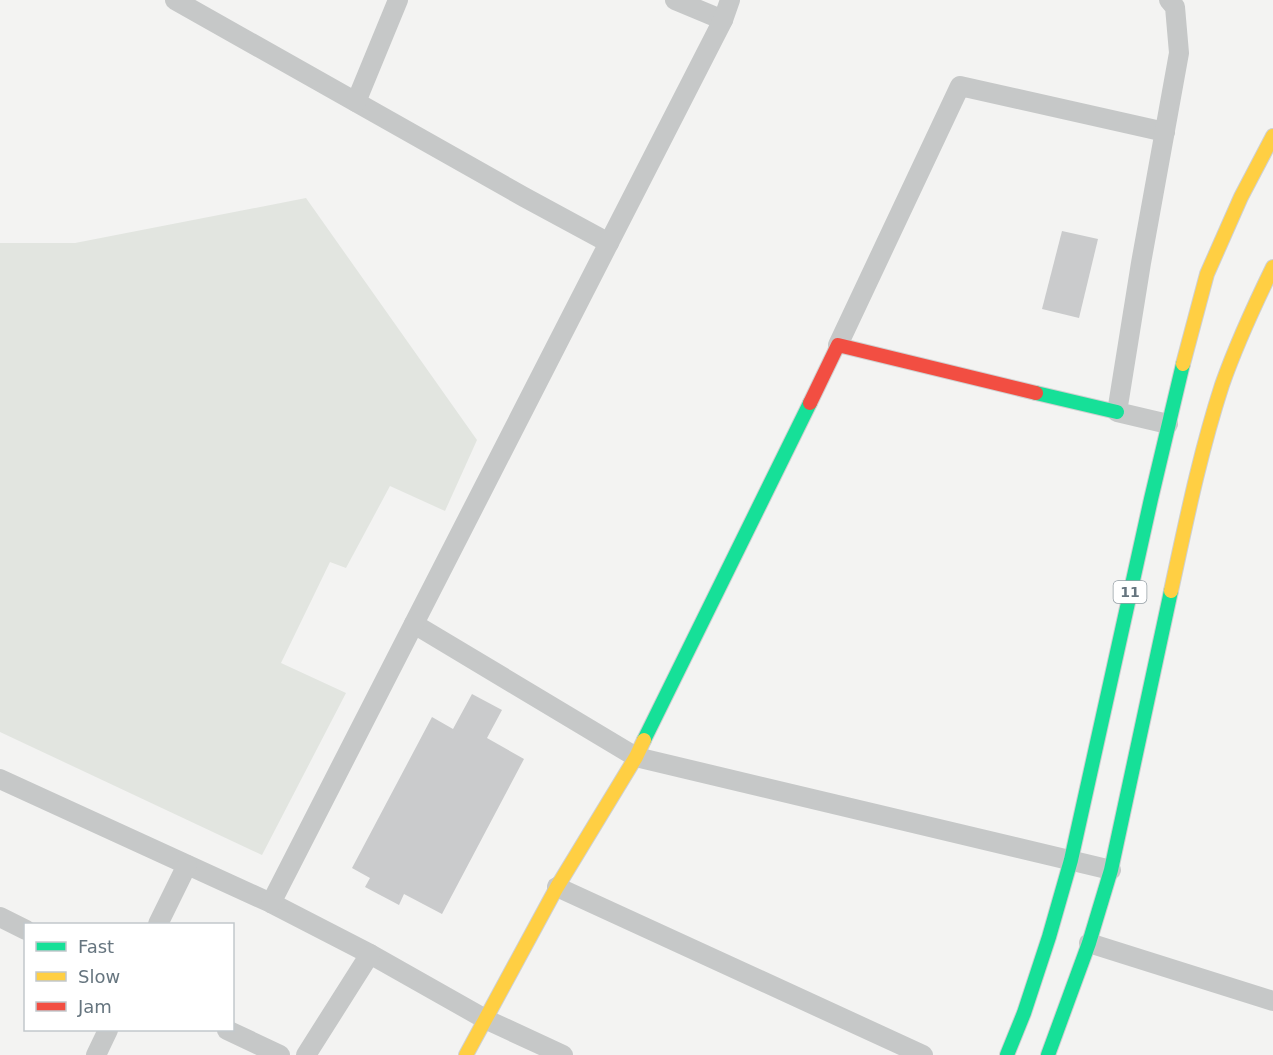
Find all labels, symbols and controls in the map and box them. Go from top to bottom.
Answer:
road number: 11 [1114,581,1146,603]
legend [24,923,234,1031]
text: Fast [78,936,114,957]
text: Slow [78,966,120,987]
text: Jam [77,996,112,1017]

